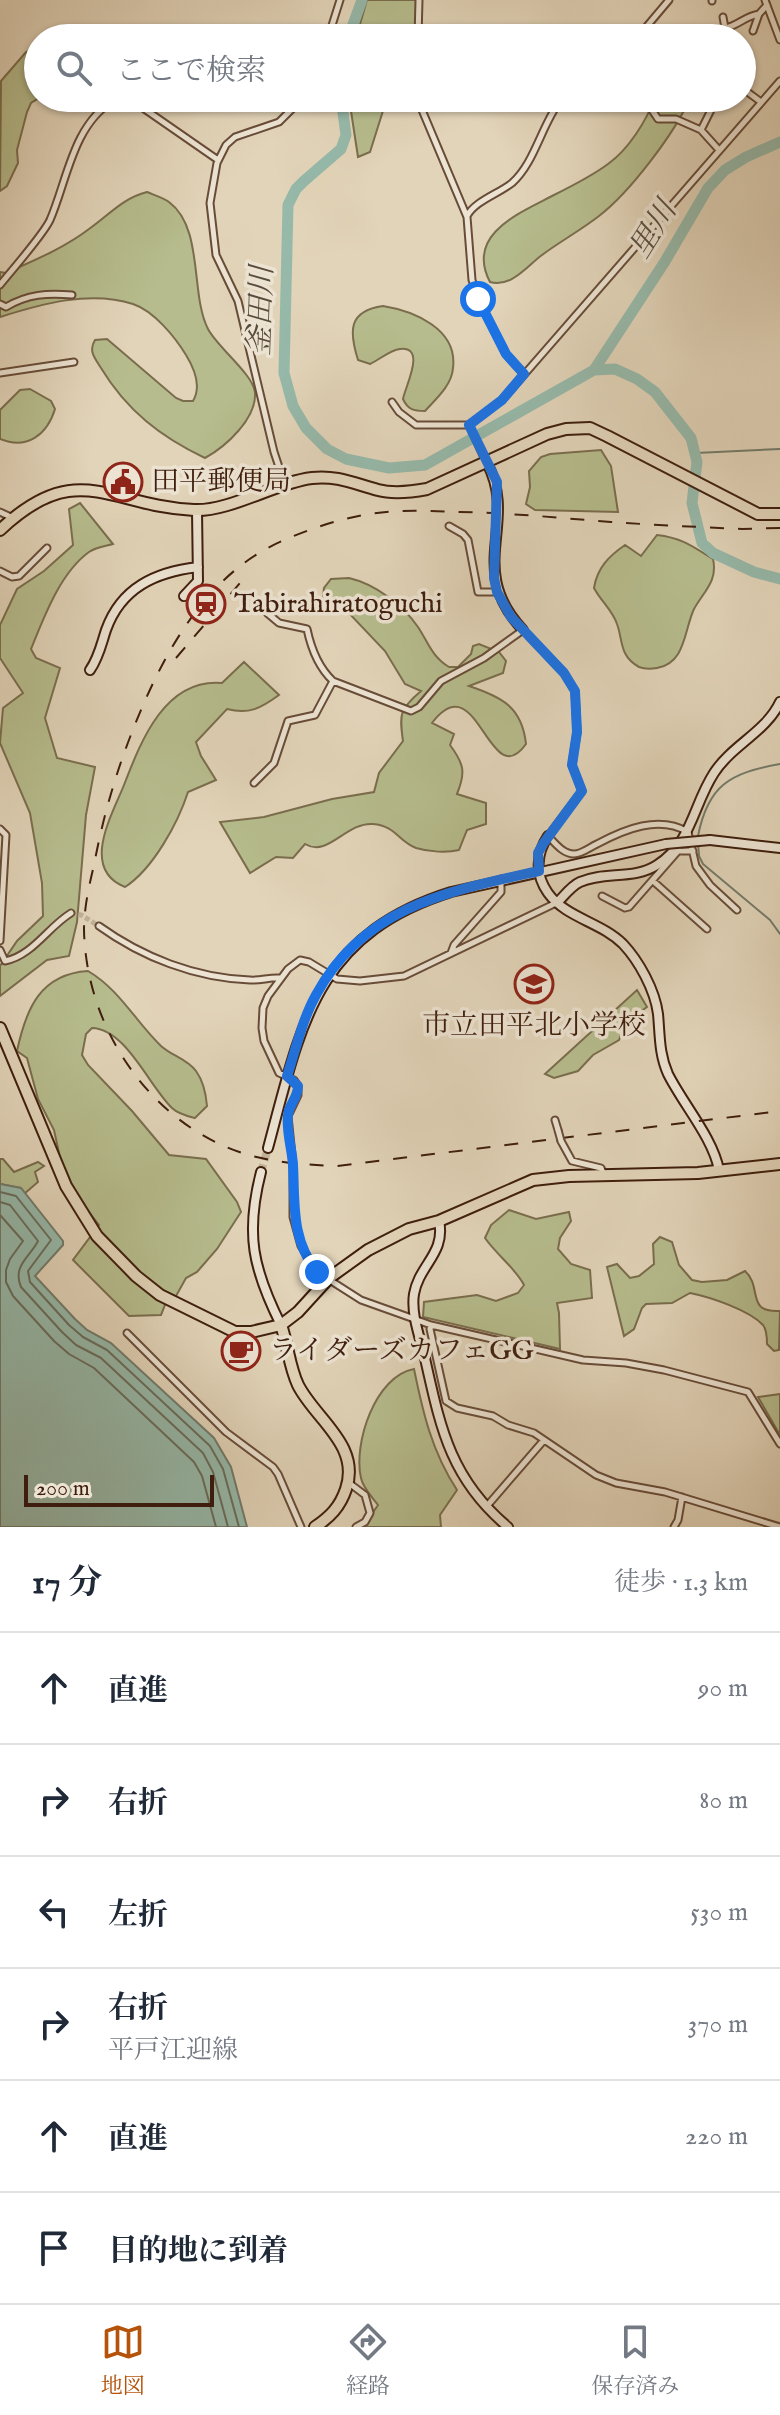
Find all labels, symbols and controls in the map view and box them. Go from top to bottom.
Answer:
search box [24,24,756,112]
icon: search [52,46,96,90]
text: ここで検索 [116,53,266,91]
water label: 里川 [622,192,688,266]
water label: 釜田川 [241,262,283,357]
route start [460,281,496,317]
public building icon: 田平郵便局 [102,461,144,503]
place label: 田平郵便局 [151,465,291,500]
station icon: Tabirahiratoguchi [185,583,227,625]
place label: Tabirahiratoguchi [234,587,443,622]
school or university icon: 市立田平北小学校 [513,963,555,1005]
place label: 市立田平北小学校 [422,1009,646,1044]
route end [299,1254,335,1290]
cafe icon: ライダーズカフェGG [220,1330,262,1372]
place label: ライダーズカフェGG [269,1334,535,1369]
scale bar [24,1471,214,1507]
text: 200 m [36,1475,90,1503]
text: 17 分 [32,1562,102,1605]
text: 徒歩 · 1.3 km [614,1566,748,1599]
icon: ahead [32,1666,76,1710]
text: 90 m [698,1672,748,1705]
text: 直進 [108,1673,168,1711]
icon: right [32,1778,76,1822]
text: 80 m [699,1784,748,1817]
text: 右折 [108,1785,168,1823]
icon: left [32,1890,76,1934]
text: 530 m [690,1896,748,1929]
text: 左折 [108,1897,168,1935]
text: 右折 [108,1990,168,2028]
icon: right [32,2002,76,2046]
text: 370 m [688,2008,748,2041]
text: 平戸江迎線 [108,2034,238,2067]
icon: ahead [32,2114,76,2158]
text: 220 m [685,2120,748,2153]
text: 直進 [108,2121,168,2159]
icon: arrive [32,2226,76,2270]
text: 目的地に到着 [108,2233,288,2271]
tab: 地図 [101,2320,145,2401]
tab: 経路 [346,2320,390,2401]
tab: 保存済み [591,2320,679,2401]

